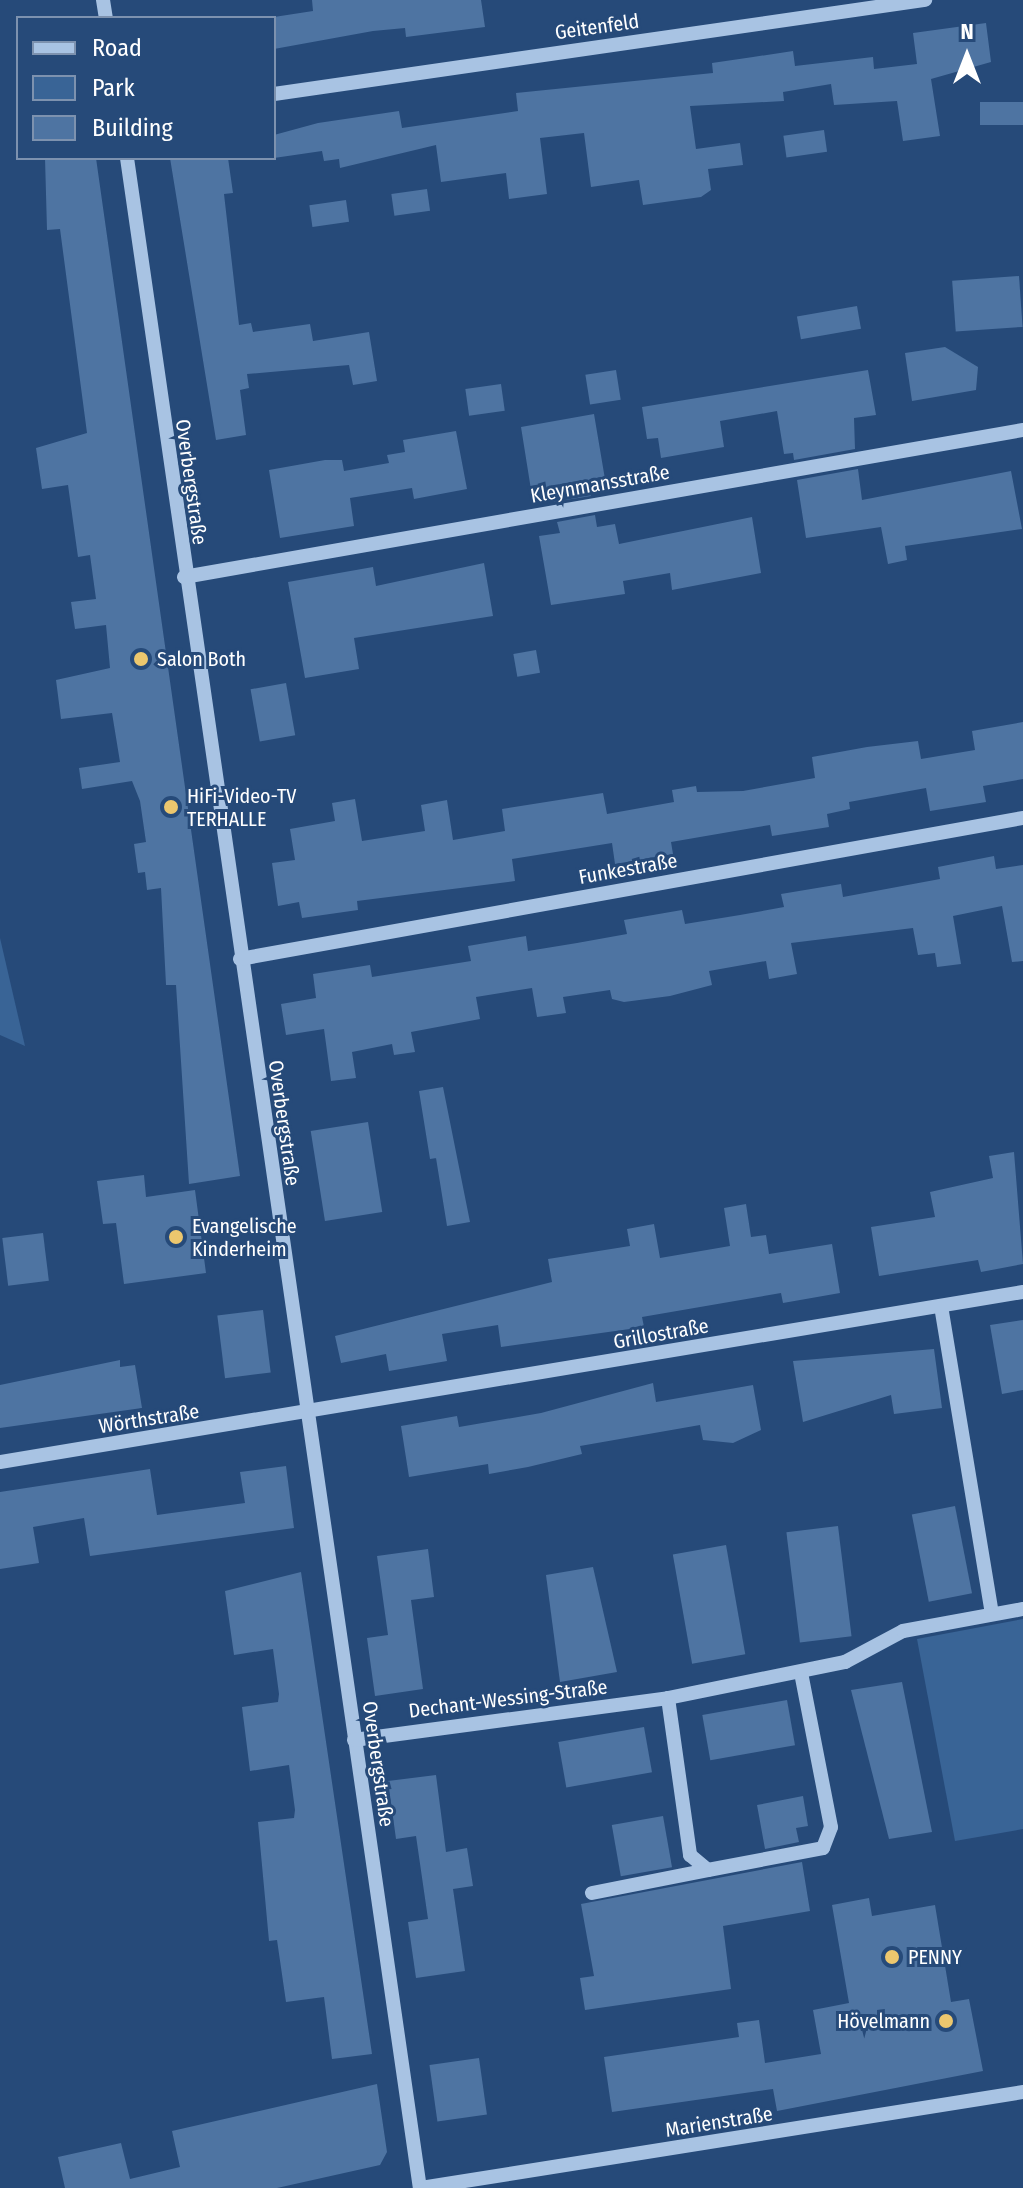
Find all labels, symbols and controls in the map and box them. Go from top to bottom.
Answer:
street label: Geitenfeld [553,9,641,45]
legend [16,16,276,160]
north arrow [927,16,1007,96]
text: N [960,18,974,45]
text: Road [92,34,142,62]
text: Park [92,74,135,102]
text: Building [92,114,173,142]
street label: Overbergstraße [170,418,212,546]
street label: Kleynmansstraße [529,460,671,508]
place label: Salon Both [157,647,246,671]
marker: Salon Both [132,650,150,668]
place label: HiFi-Video-TV TERHALLE [187,784,296,831]
marker: HiFi-Video-TV TERHALLE [162,798,180,816]
street label: Funkestraße [577,849,679,889]
street label: Overbergstraße [263,1059,305,1187]
place label: Evangelische Kinderheim [192,1214,297,1261]
marker: Evangelische Kinderheim [167,1228,185,1246]
street label: Grillostraße [612,1314,710,1354]
street label: Wörthstraße [97,1399,201,1439]
street label: Dechant-Wessing-Straße [407,1675,609,1723]
street label: Overbergstraße [357,1700,399,1828]
place label: PENNY [908,1945,962,1969]
marker: PENNY [883,1948,901,1966]
place label: Hövelmann [837,2009,930,2033]
marker: Hövelmann [937,2012,955,2030]
street label: Marienstraße [664,2102,774,2142]

